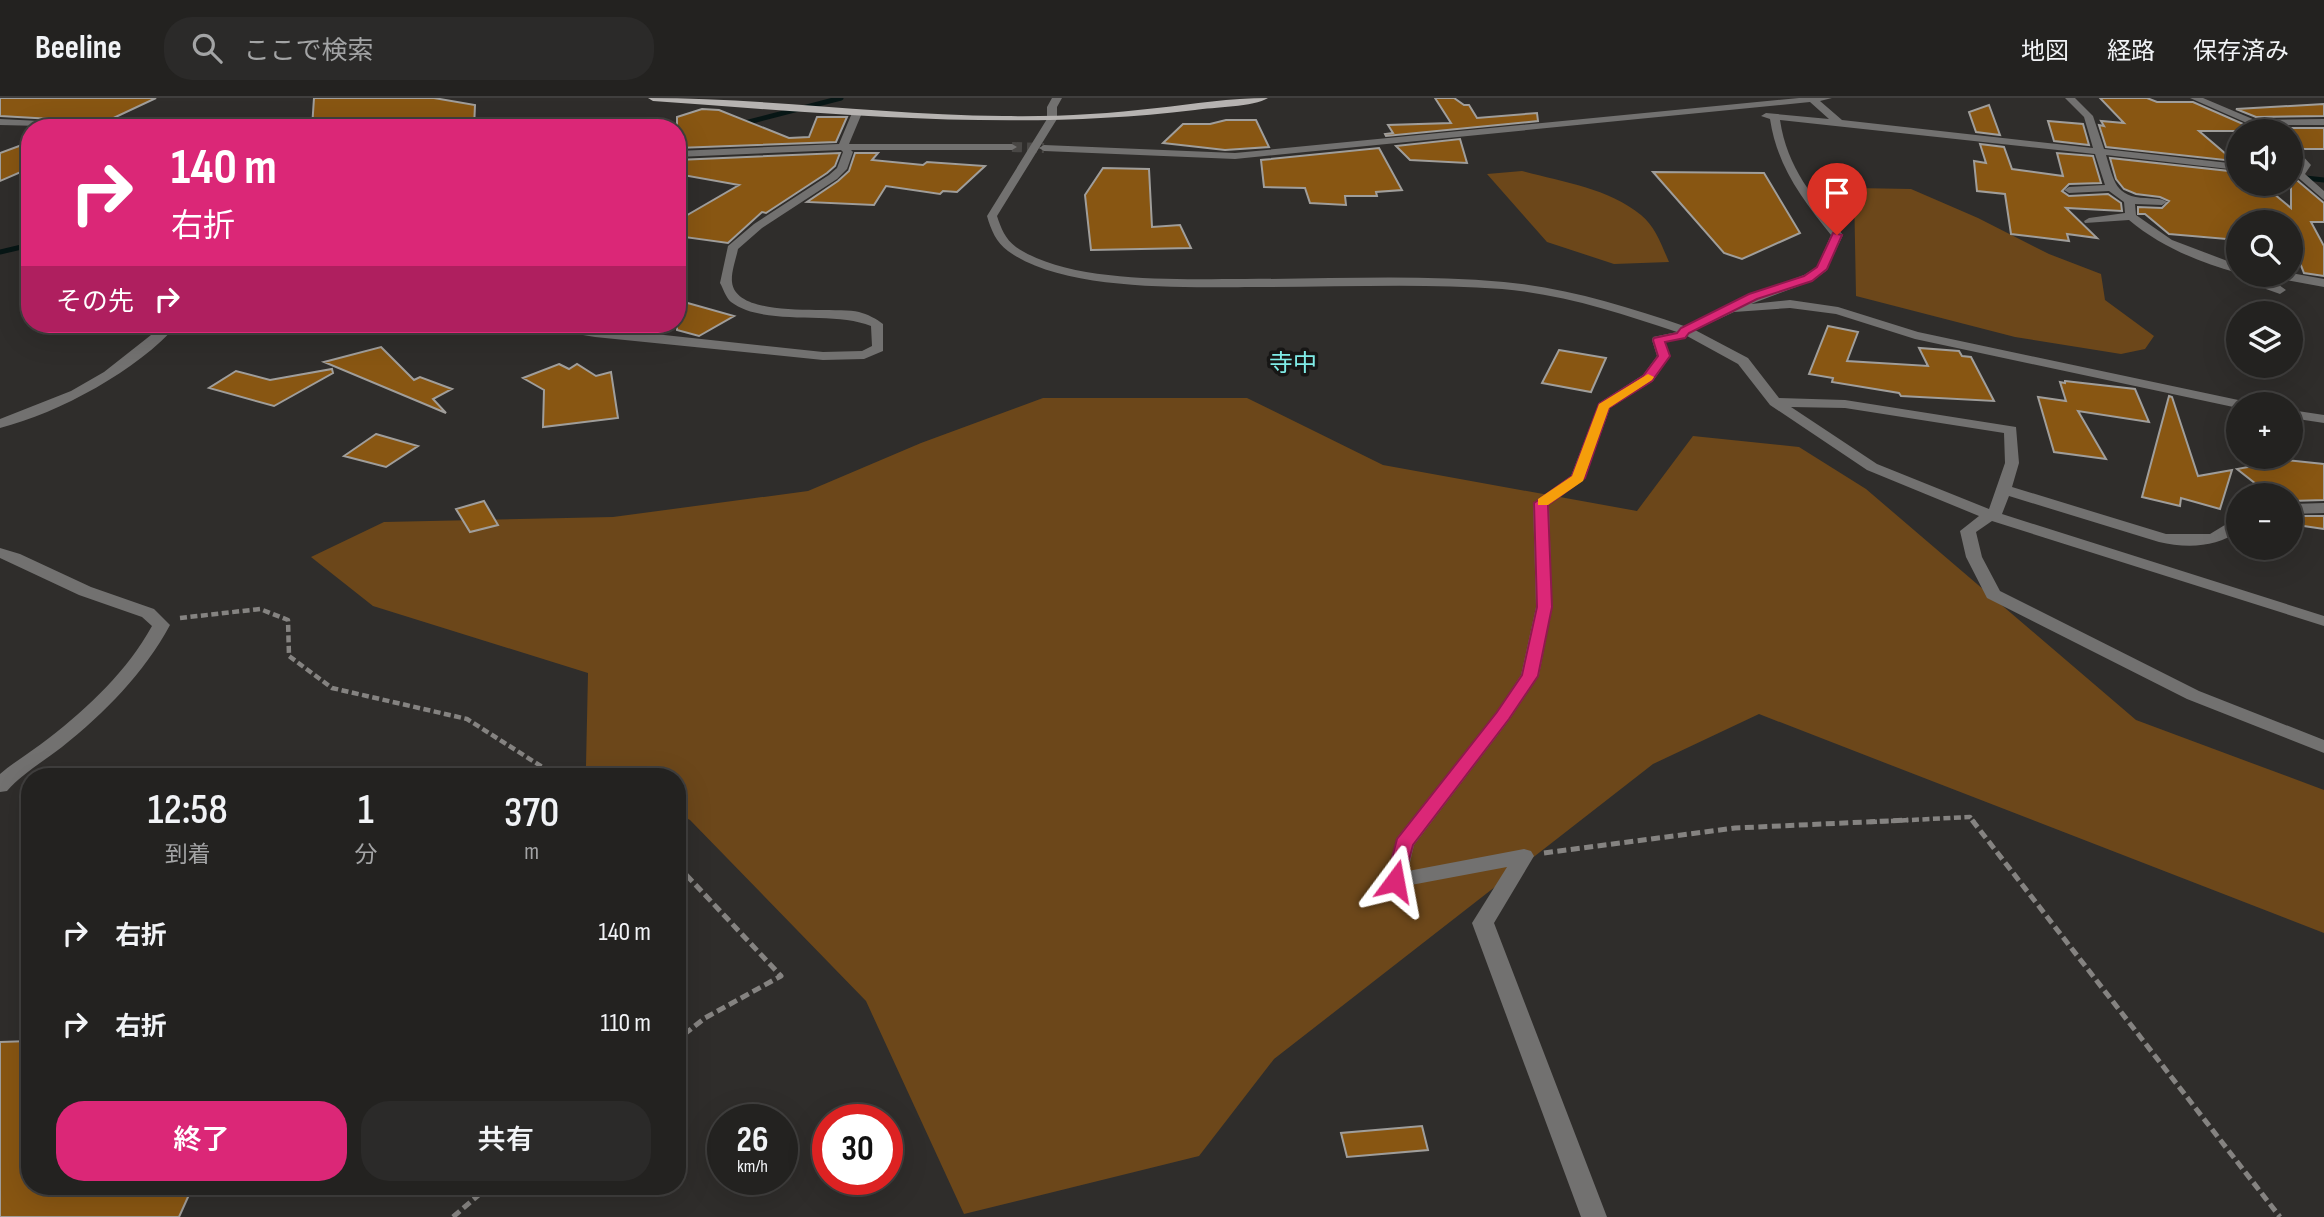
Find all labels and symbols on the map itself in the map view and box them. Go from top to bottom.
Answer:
pin [1807,163,1867,235]
district label: 寺中 [1269,349,1317,378]
position arrow [1358,844,1432,918]
speed limit sign: 30 [812,1104,903,1195]

